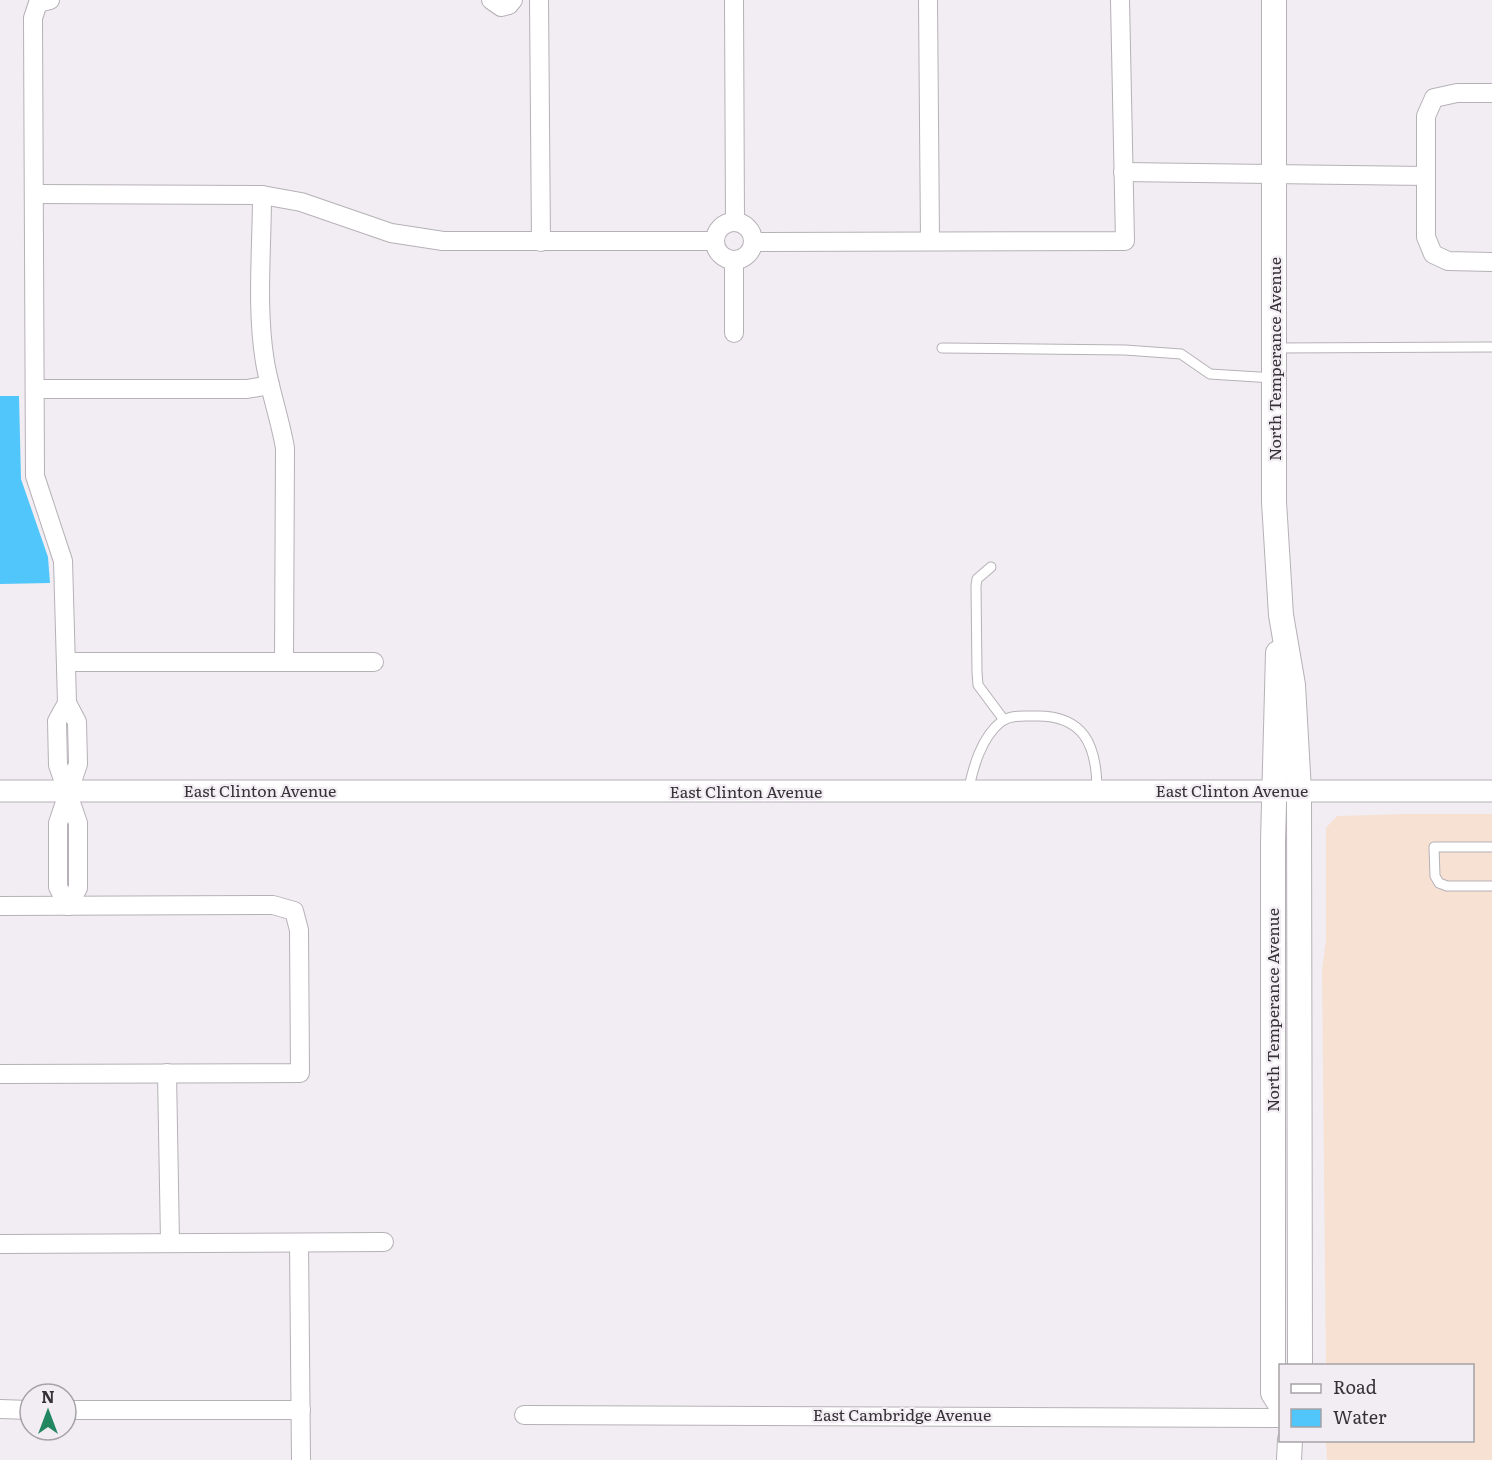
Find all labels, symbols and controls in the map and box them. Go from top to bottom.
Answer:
street label: North Temperance Avenue [1262,257,1286,461]
street label: East Clinton Avenue [184,778,336,802]
street label: East Clinton Avenue [1156,778,1308,802]
street label: East Clinton Avenue [670,779,822,803]
street label: North Temperance Avenue [1260,908,1284,1112]
legend [1279,1364,1474,1442]
text: Road [1333,1373,1377,1400]
north arrow [18,1382,78,1442]
text: N [41,1384,55,1408]
street label: East Cambridge Avenue [813,1402,991,1426]
text: Water [1333,1403,1387,1430]

